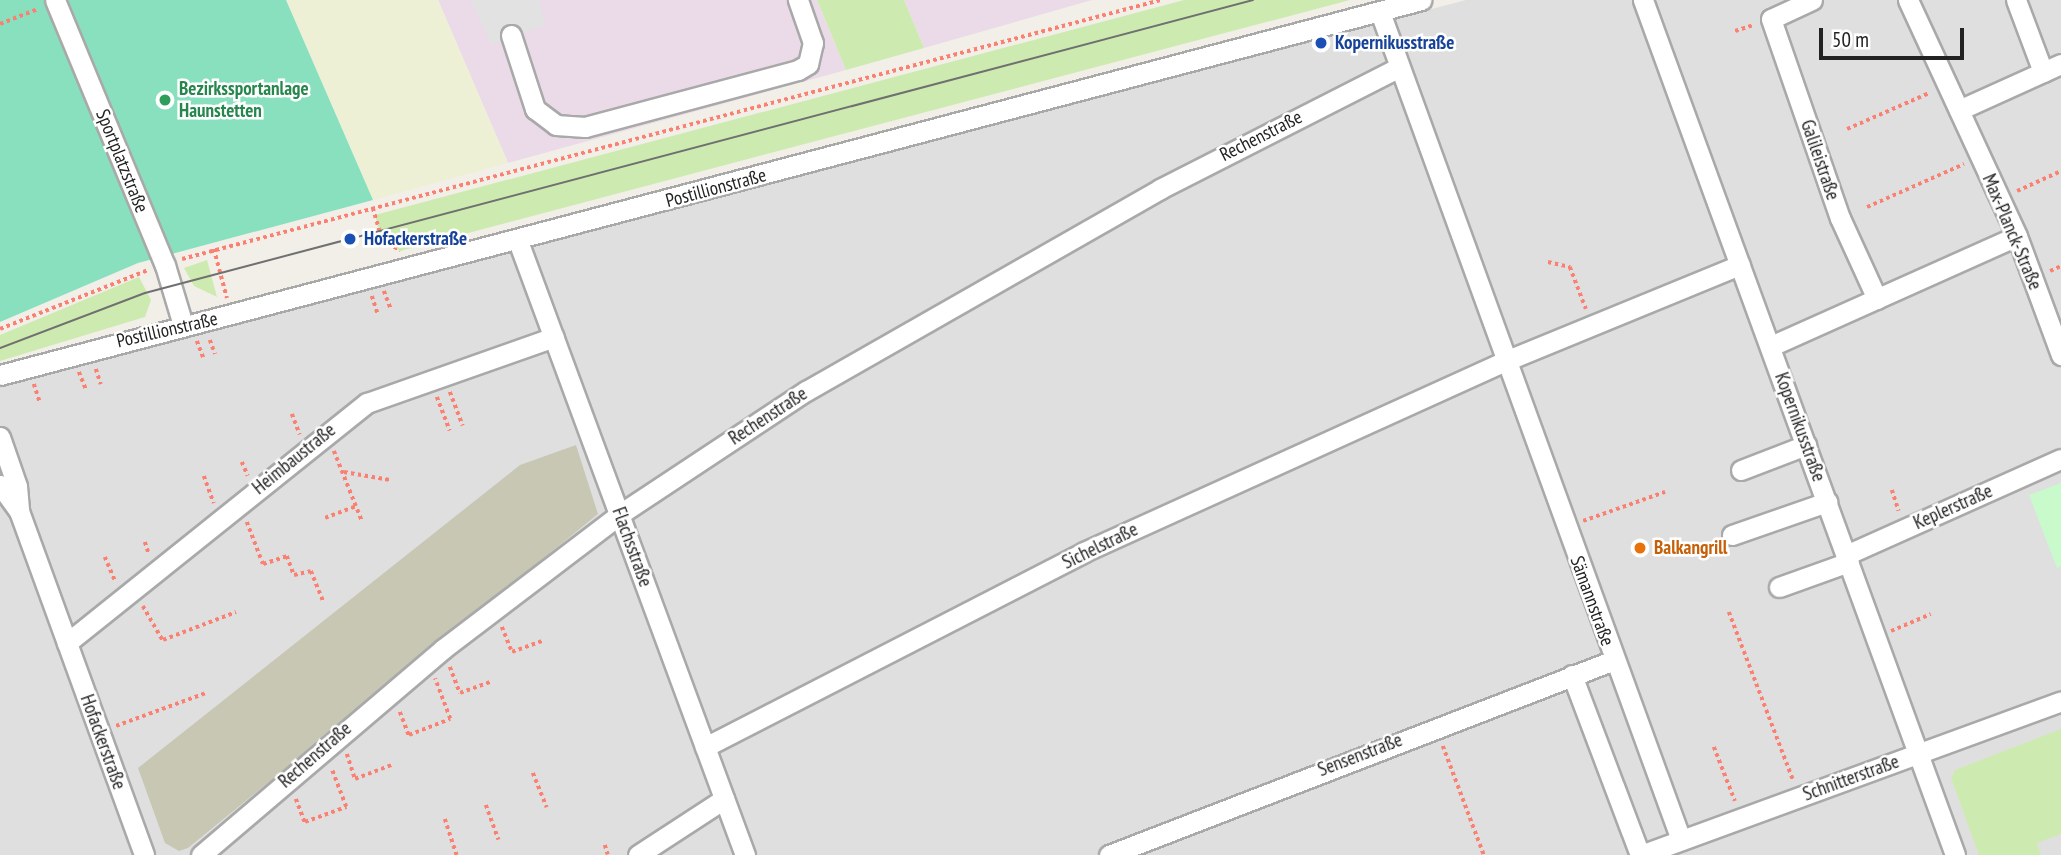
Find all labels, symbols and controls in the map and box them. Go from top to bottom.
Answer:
scale bar [1823,14,1968,58]
text: 50 m [1832,26,1869,53]
place label: Kopernikusstraße [1335,32,1454,54]
marker: Kopernikusstraße [1313,35,1329,51]
place label: Bezirkssportanlage Haunstetten [179,78,309,122]
marker: Bezirkssportanlage Haunstetten [157,92,173,108]
street label: Sportplatzstraße [91,106,153,216]
street label: Rechenstraße [1216,106,1306,166]
street label: Galileistraße [1796,117,1844,203]
street label: Postillionstraße [663,164,769,212]
street label: Max-Planck-Straße [1977,171,2047,293]
place label: Hofackerstraße [364,228,467,250]
marker: Hofackerstraße [342,231,358,247]
street label: Postillionstraße [114,307,220,353]
street label: Kopernikusstraße [1770,369,1830,485]
street label: Rechenstraße [724,382,812,450]
street label: Heimbaustraße [248,419,340,499]
street label: Keplerstraße [1910,480,1996,534]
street label: Flachsstraße [607,504,657,590]
street label: Sichelstraße [1059,518,1141,574]
place label: Balkangrill [1654,537,1727,559]
marker: Balkangrill [1632,540,1648,556]
street label: Sämannstraße [1565,553,1619,649]
street label: Hofackerstraße [75,691,131,793]
street label: Rechenstraße [274,717,356,793]
street label: Sensenstraße [1315,728,1405,782]
street label: Schnitterstraße [1800,750,1902,806]

